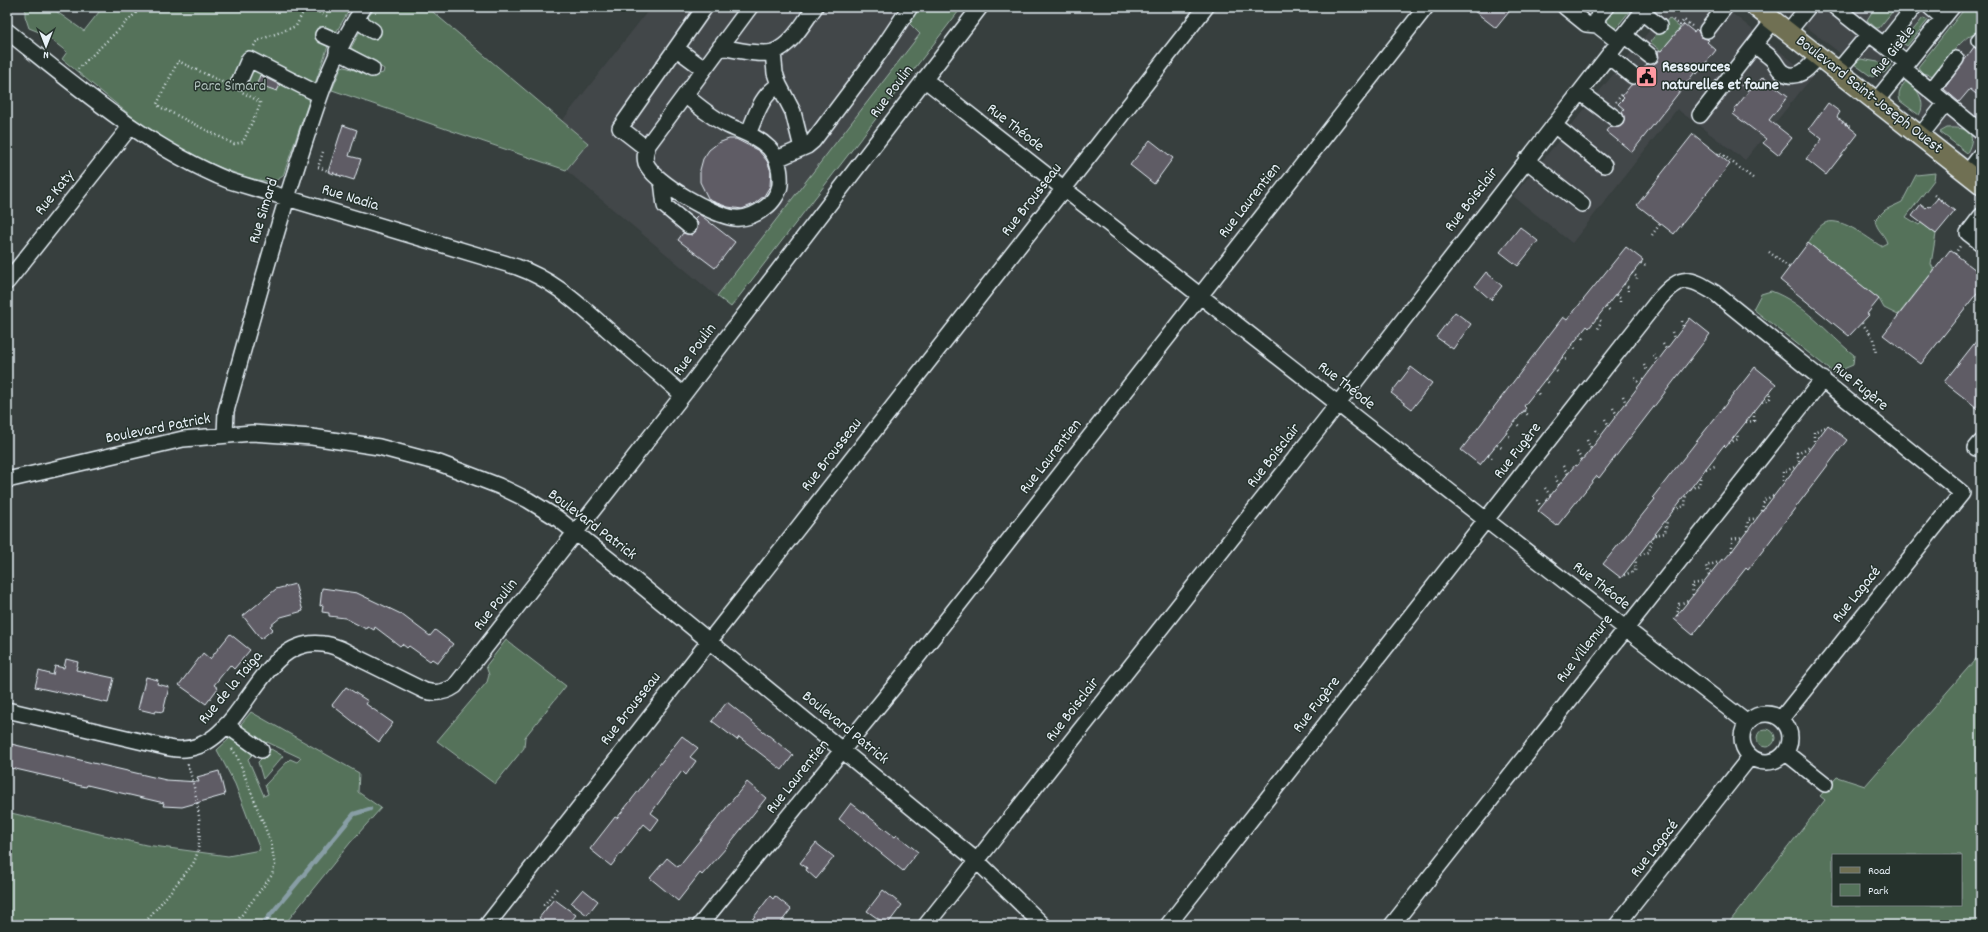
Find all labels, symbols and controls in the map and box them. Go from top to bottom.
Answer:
street label: Rue Gisèle [1865,21,1921,83]
north arrow [26,26,66,66]
street label: Boulevard Saint-Joseph Ouest [1791,30,1947,160]
text: N [43,46,49,62]
place label: Ressources naturelles et faune [1662,56,1779,97]
street label: Rue Poulin [865,61,919,123]
public building icon: Ressources naturelles et faune [1633,63,1659,89]
park label: Parc Simard [194,75,266,98]
street label: Rue Théode [981,98,1049,158]
street label: Rue Brousseau [996,158,1068,242]
street label: Rue Laurentien [1213,158,1287,244]
street label: Rue Boisclair [1439,163,1505,237]
street label: Rue Katy [29,165,81,221]
street label: Rue Simard [243,175,285,247]
street label: Rue Nadia [319,178,382,218]
street label: Rue Poulin [668,319,722,381]
street label: Rue Théode [1312,356,1380,416]
street label: Rue Fugère [1827,357,1893,417]
street label: Boulevard Patrick [104,408,212,450]
street label: Rue Brousseau [796,413,868,497]
street label: Rue Laurentien [1014,414,1088,500]
street label: Rue Fugère [1489,418,1547,484]
street label: Rue Boisclair [1241,419,1307,493]
street label: Boulevard Patrick [543,484,641,566]
street label: Rue Théode [1567,556,1635,616]
street label: Rue Lagacé [1827,562,1887,628]
street label: Rue Poulin [468,574,524,636]
street label: Rue Villemure [1551,610,1619,688]
street label: Rue de la Taïga [193,646,269,730]
street label: Rue Brousseau [595,667,667,751]
street label: Rue Fugère [1288,672,1346,738]
street label: Rue Boisclair [1040,673,1106,747]
street label: Boulevard Patrick [796,686,894,770]
street label: Rue Laurentien [761,735,835,819]
street label: Rue Lagacé [1625,815,1685,883]
legend [1832,854,1962,906]
text: Road [1868,863,1890,880]
text: Park [1868,883,1889,900]

